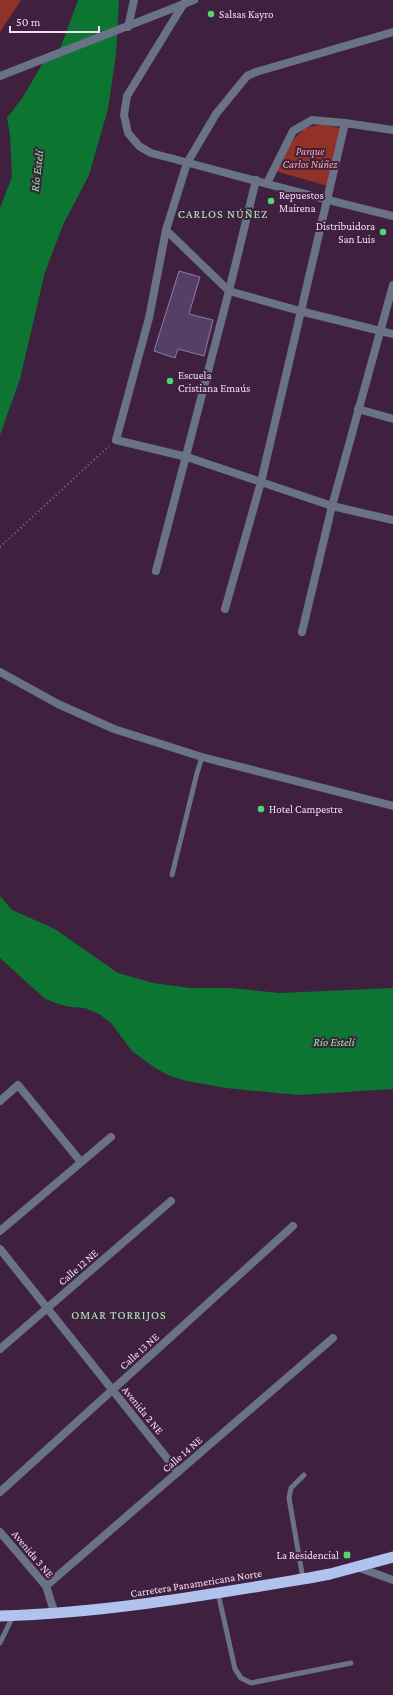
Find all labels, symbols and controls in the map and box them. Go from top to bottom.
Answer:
scale bar [10,8,99,34]
place label: Salsas Kayro [219,8,274,21]
marker: Salsas Kayro [206,9,216,19]
text: 50 m [16,15,41,29]
park label: Parque Carlos Núñez [283,145,338,170]
water label: Río Estelí [28,148,47,193]
place label: Repuestos Mairena [279,189,324,214]
marker: Repuestos Mairena [266,196,276,206]
district label: CARLOS NÚÑEZ [178,207,268,221]
place label: Distribuidora San Luis [316,220,375,245]
marker: Distribuidora San Luis [378,227,388,237]
place label: Escuela Cristiana Emaús [178,369,250,394]
marker: Escuela Cristiana Emaús [165,376,175,386]
place label: Hotel Campestre [269,803,343,816]
marker: Hotel Campestre [256,804,266,814]
water label: Río Estelí [313,1035,357,1049]
street label: Calle 12 NE [56,1247,100,1287]
district label: OMAR TORRIJOS [71,1308,167,1322]
street label: Calle 13 NE [117,1330,161,1372]
street label: Avenida 2 NE [120,1384,166,1436]
street label: Calle 14 NE [160,1433,204,1475]
street label: Avenida 3 NE [10,1528,56,1580]
place label: La Residencial [276,1549,339,1561]
marker: La Residencial [342,1550,352,1560]
street label: Carretera Panamericana Norte [129,1567,263,1599]

